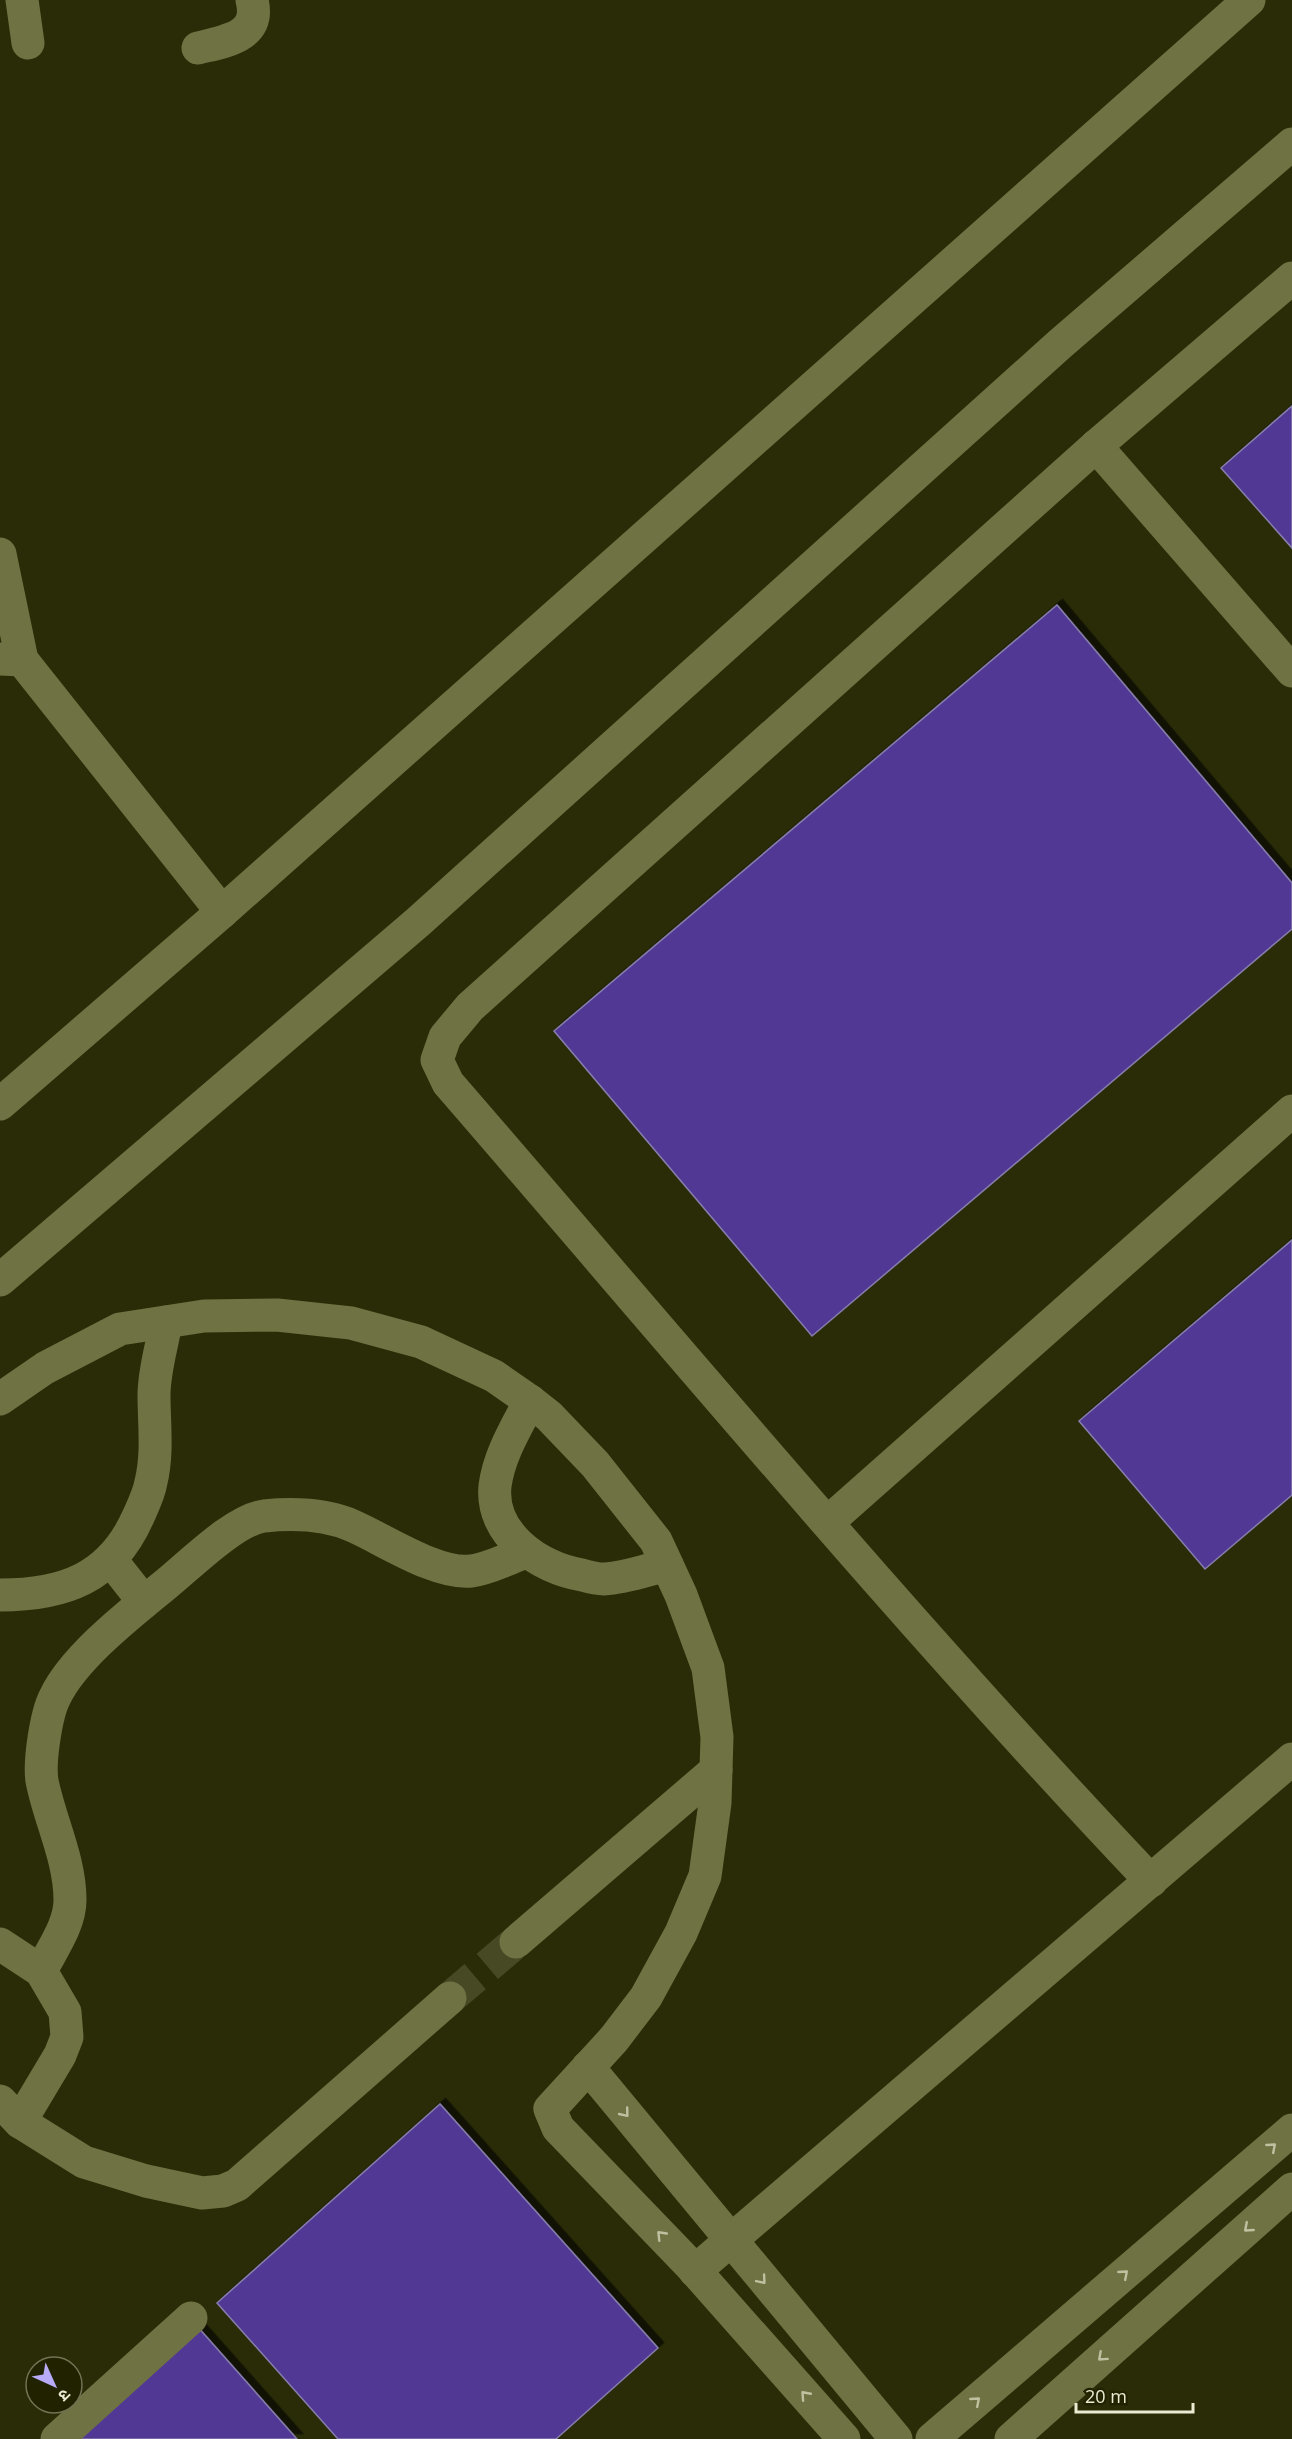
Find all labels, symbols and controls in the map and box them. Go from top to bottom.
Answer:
one-way arrow [618,2106,629,2117]
one-way arrow [1265,2143,1276,2154]
one-way arrow [1244,2221,1255,2232]
one-way arrow [657,2231,668,2242]
one-way arrow [1117,2270,1128,2281]
one-way arrow [755,2273,766,2284]
one-way arrow [1099,2350,1109,2361]
north arrow [24,2355,84,2415]
scale bar [1076,2376,1193,2414]
text: 20 m [1085,2384,1127,2408]
text: उ [53,2385,76,2407]
one-way arrow [801,2391,812,2402]
one-way arrow [969,2397,980,2408]

